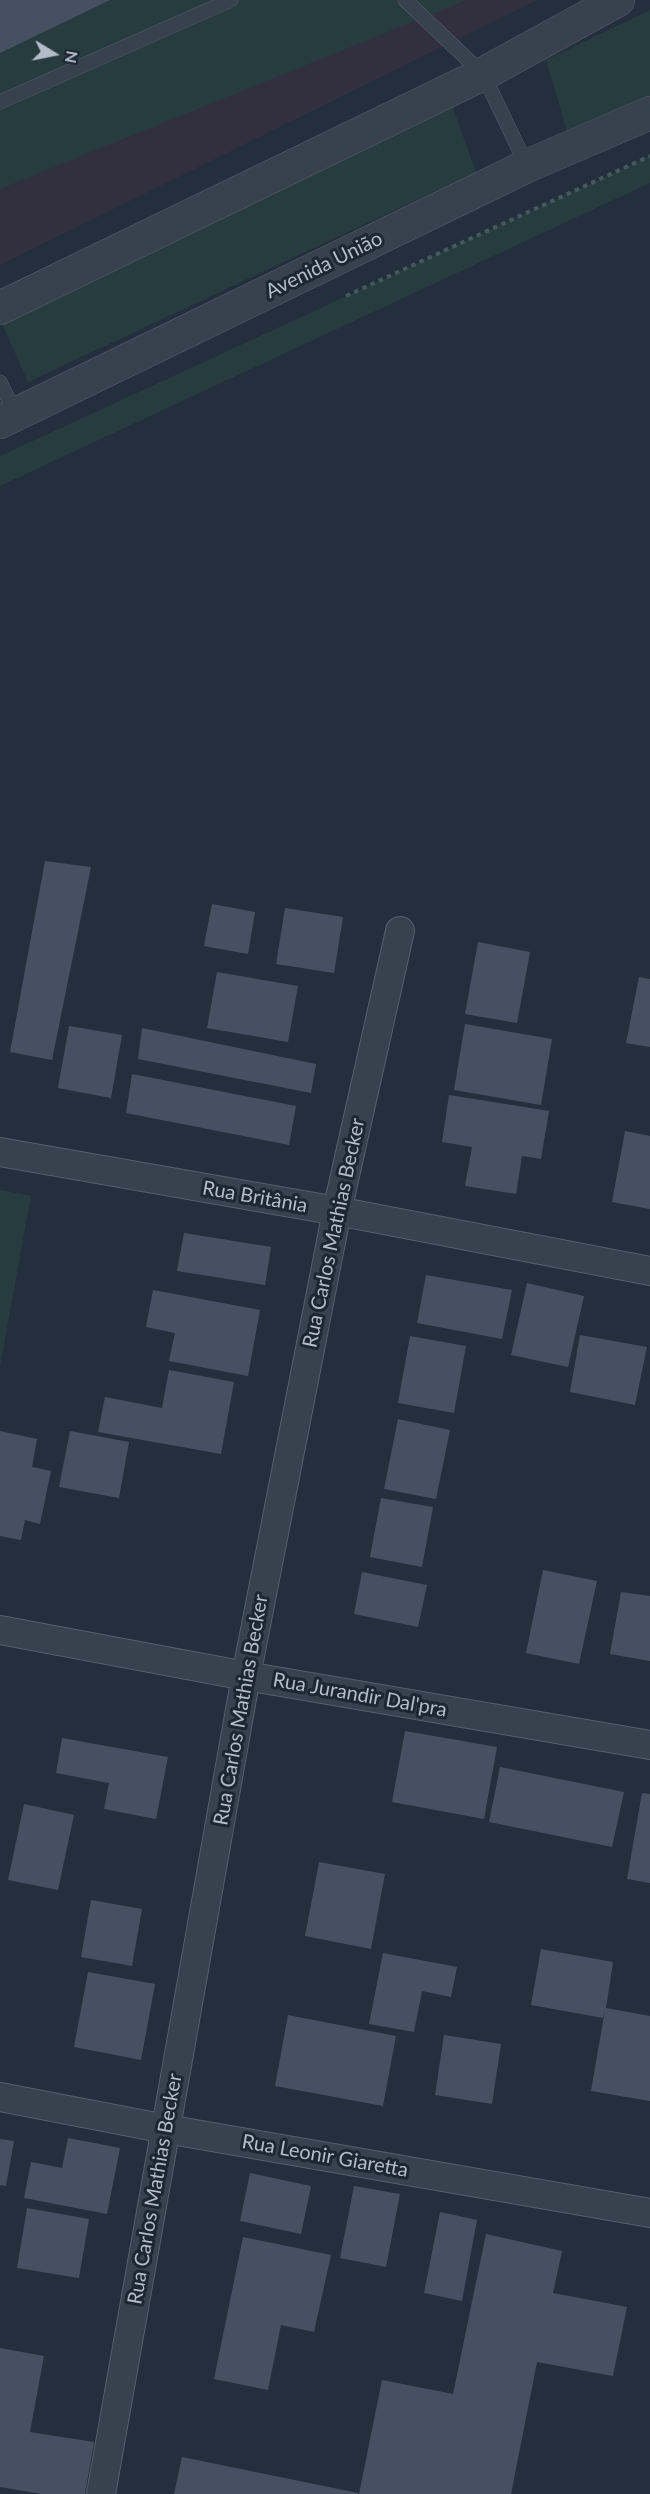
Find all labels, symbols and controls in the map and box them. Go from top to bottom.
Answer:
north arrow [24,24,84,84]
text: N [62,49,83,65]
street label: Avenida União [262,226,386,304]
street label: Rua Carlos Mathias Becker [298,1116,370,1350]
street label: Rua Britânia [201,1176,309,1218]
street label: Rua Carlos Mathias Becker [209,1593,273,1827]
street label: Rua Jurandir Dal'pra [271,1668,449,1722]
street label: Rua Carlos Mathias Becker [123,2072,187,2306]
street label: Rua Leonir Giaretta [240,2130,410,2182]

